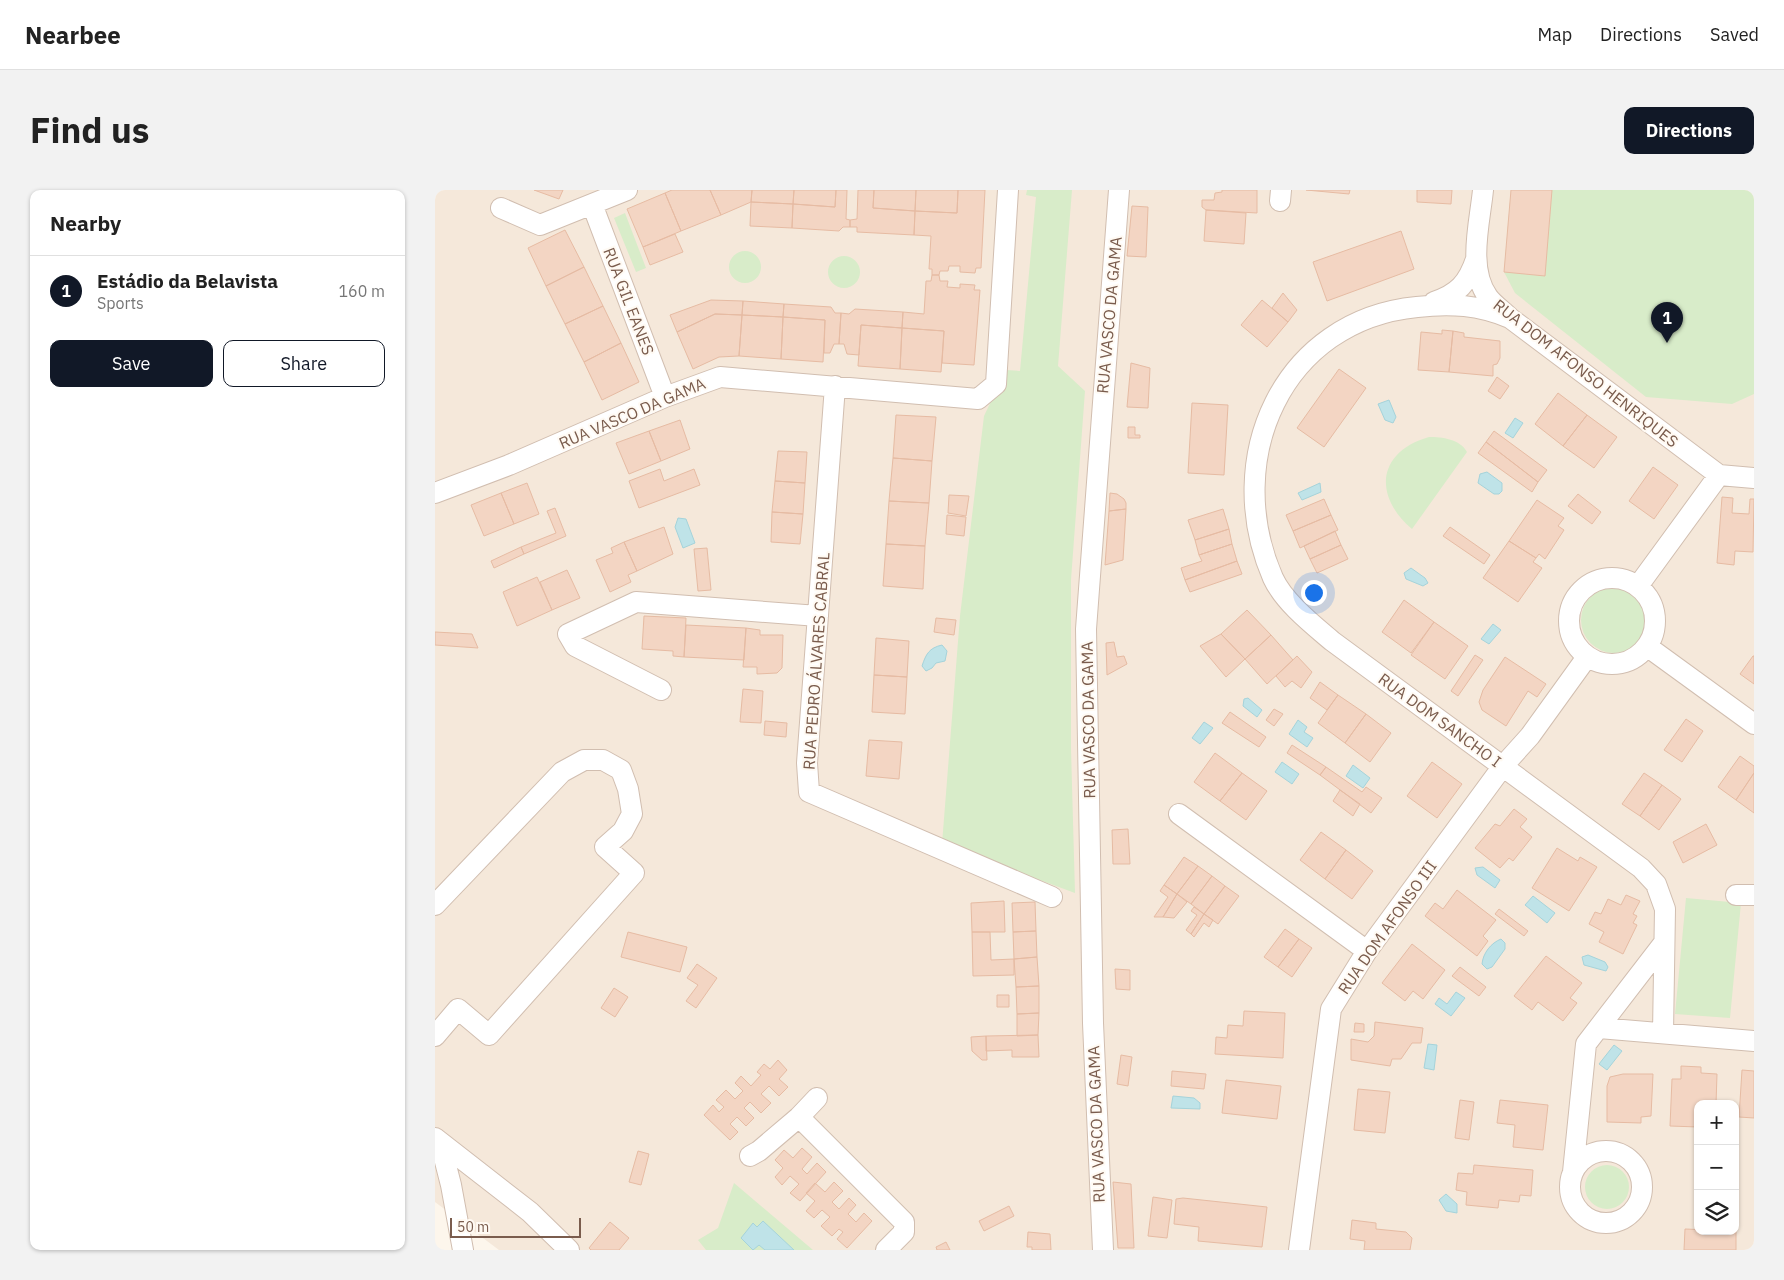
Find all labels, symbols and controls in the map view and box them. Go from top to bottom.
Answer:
text: Nearbee [25,19,121,51]
text: Map [1537,23,1572,46]
text: Directions [1600,23,1682,46]
text: Saved [1710,23,1759,46]
text: Find us [30,107,149,153]
button: Directions [1624,107,1754,154]
text: Nearby [50,209,121,237]
street label: RUA VASCO DA GAMA [1092,236,1126,394]
street label: RUA GIL EANES [599,244,659,358]
text: Estádio da Belavista [97,269,278,293]
text: 1 [61,281,71,301]
text: 160 m [338,281,385,301]
text: Sports [97,293,144,313]
street label: RUA DOM AFONSO HENRIQUES [1490,295,1682,451]
pin: 1 [1651,302,1683,343]
button: Save [50,340,213,387]
button: Share [223,340,385,387]
street label: RUA VASCO DA GAMA [556,373,708,453]
street label: RUA PEDRO ÁLVARES CABRAL [797,551,834,770]
your location [1301,580,1327,606]
street label: RUA VASCO DA GAMA [1077,641,1099,799]
street label: RUA DOM SANCHO I [1375,669,1505,771]
street label: RUA DOM AFONSO III [1333,856,1441,998]
street label: RUA VASCO DA GAMA [1083,1045,1109,1203]
map controls [1694,1100,1739,1235]
button: + [1694,1100,1739,1145]
button: − [1694,1145,1739,1190]
button: layers [1694,1190,1739,1235]
scale bar [450,1215,581,1238]
text: 50 m [457,1218,489,1236]

